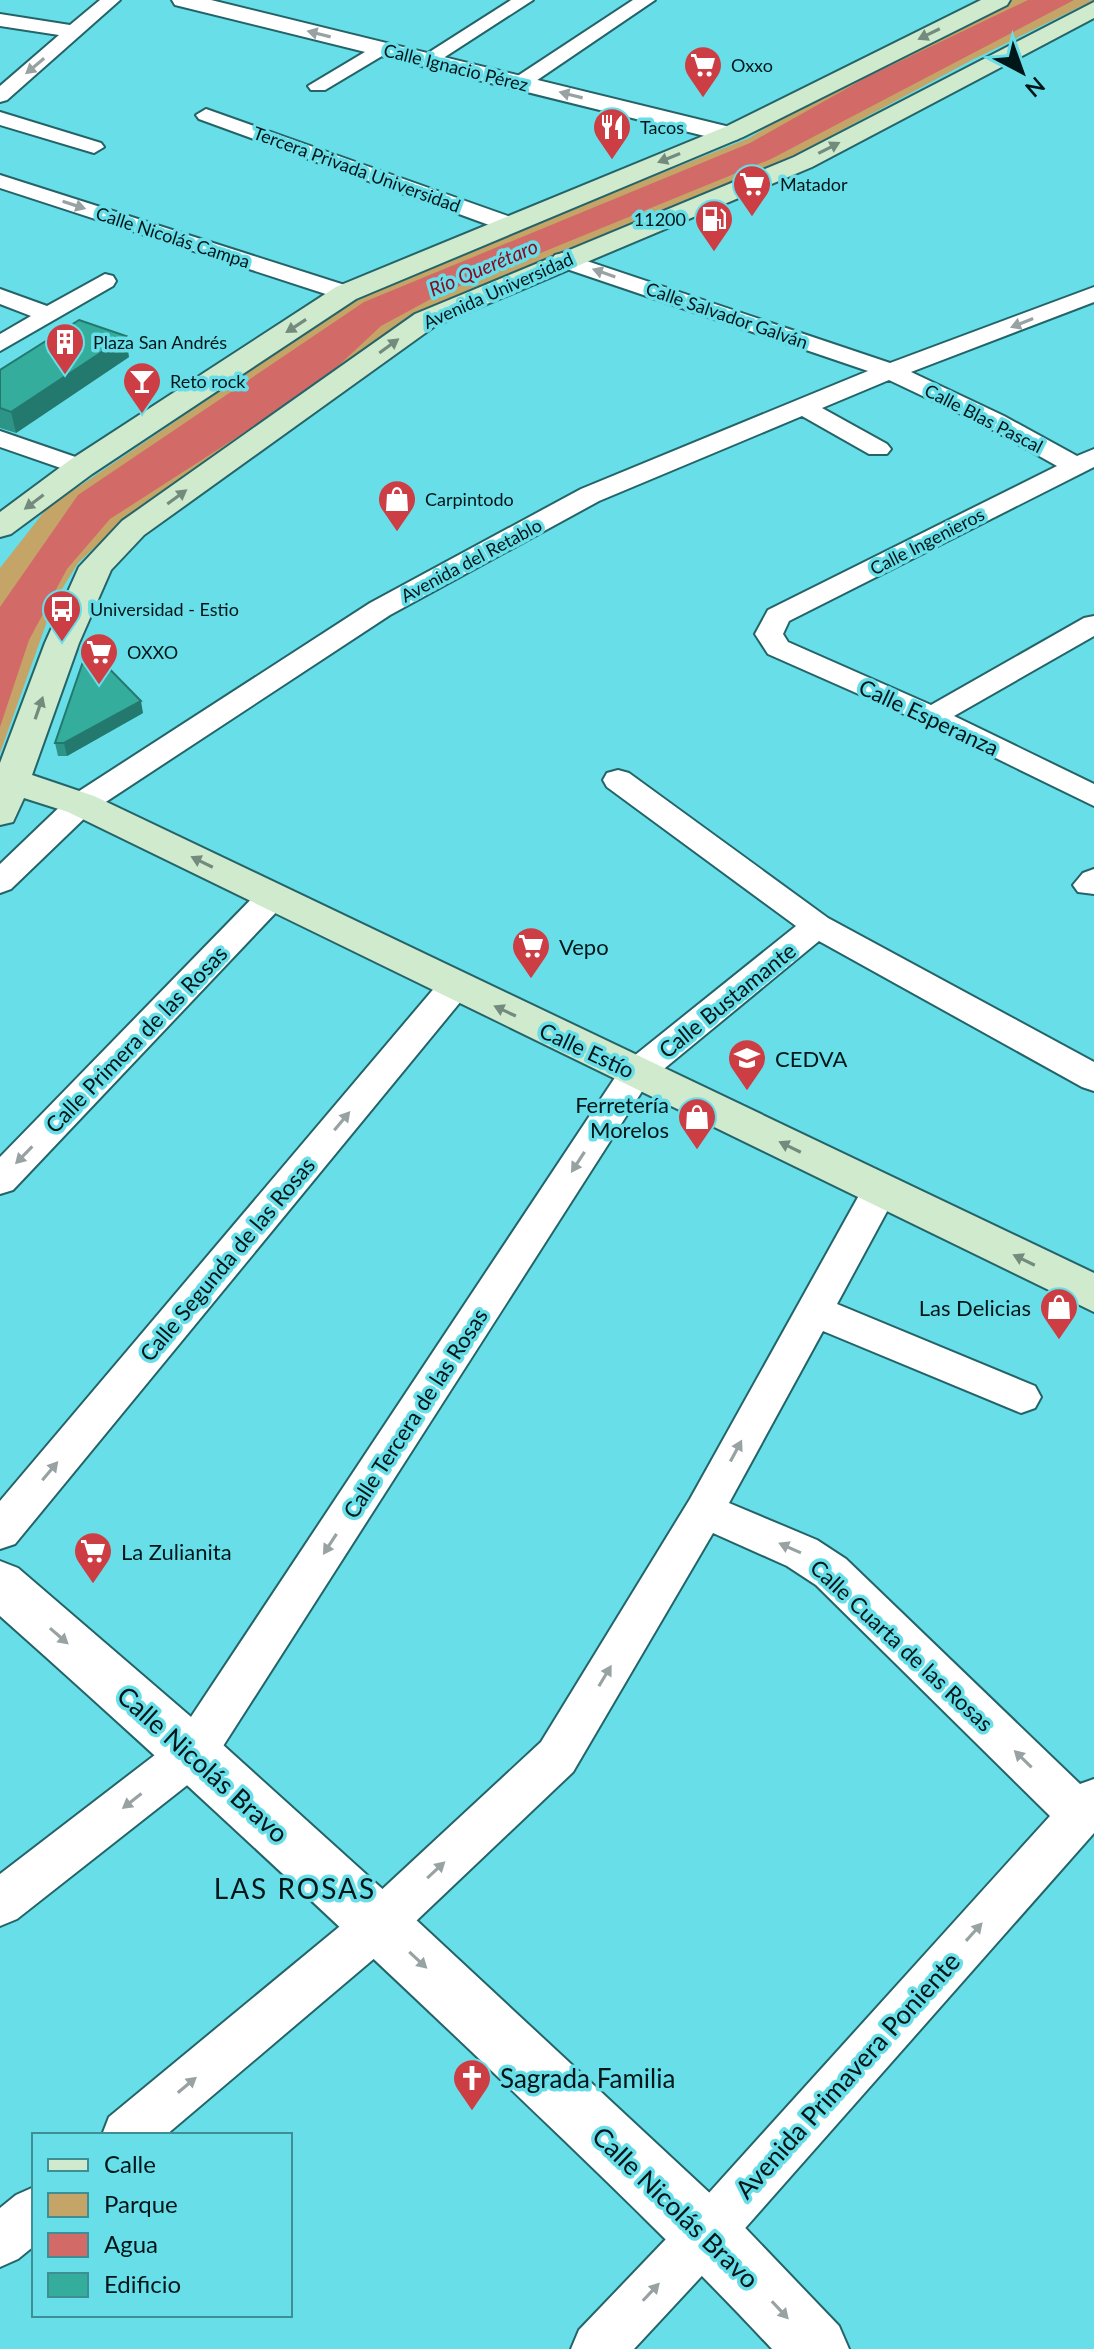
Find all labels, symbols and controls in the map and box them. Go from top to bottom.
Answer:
one-way arrow [306,27,331,39]
one-way arrow [917,27,941,41]
north arrow [982,32,1062,112]
street label: Calle Ignacio Pérez [382,38,530,96]
supermarket icon: Oxxo [682,44,724,99]
place label: Oxxo [731,54,773,76]
one-way arrow [25,57,45,74]
text: N [1020,72,1051,103]
one-way arrow [559,89,584,101]
restaurant icon: Tacos [591,106,633,161]
place label: Tacos [640,116,684,138]
street label: Tercera Privada Universidad [250,121,464,217]
one-way arrow [818,142,841,155]
one-way arrow [657,152,681,165]
supermarket icon: Matador [731,163,773,218]
place label: Matador [780,173,848,195]
fuel station icon: 11200 [693,198,735,253]
one-way arrow [63,199,87,212]
street label: Calle Nicolás Campa [93,202,253,272]
place label: 11200 [634,208,686,230]
water label: Río Querétaro [425,233,541,301]
street label: Avenida Universidad [420,247,576,333]
one-way arrow [592,267,616,279]
street label: Calle Salvador Galván [643,277,811,353]
one-way arrow [1010,317,1034,330]
one-way arrow [286,318,307,333]
building icon: Plaza San Andrés [44,321,86,376]
place label: Plaza San Andrés [93,331,227,353]
one-way arrow [378,339,399,354]
bar icon: Reto rock [121,360,163,415]
place label: Reto rock [170,370,246,392]
street label: Calle Blas Pascal [921,379,1047,457]
shop icon: Carpintodo [376,478,418,533]
place label: Carpintodo [425,488,514,510]
one-way arrow [166,489,188,505]
one-way arrow [23,493,44,509]
street label: Calle Ingenieros [866,503,988,579]
street label: Avenida del Retablo [397,514,545,606]
bus stop icon: Universidad - Estio [41,588,83,643]
place label: Universidad - Estio [90,598,239,620]
supermarket icon: OXXO [78,631,120,686]
place label: OXXO [127,641,178,663]
street label: Calle Esperanza [855,673,1003,761]
one-way arrow [33,696,45,720]
one-way arrow [191,856,214,869]
supermarket icon: Vepo [510,925,552,980]
place label: Vepo [559,933,609,960]
street label: Calle Bustamante [653,936,801,1064]
street label: Calle Primera de las Rosas [39,940,233,1138]
one-way arrow [493,1004,516,1018]
street label: Calle Estío [535,1016,639,1084]
school or university icon: CEDVA [726,1037,768,1092]
place label: CEDVA [775,1045,847,1072]
place label: Ferretería Morelos [575,1091,669,1143]
shop icon: Ferretería Morelos [676,1096,718,1151]
one-way arrow [333,1111,350,1131]
one-way arrow [778,1140,801,1154]
one-way arrow [16,1145,34,1164]
one-way arrow [572,1151,586,1173]
street label: Calle Segunda de las Rosas [134,1152,320,1366]
one-way arrow [1012,1253,1035,1267]
shop icon: Las Delicias [1038,1286,1080,1341]
place label: Las Delicias [919,1294,1031,1321]
street label: Calle Tercera de las Rosas [337,1303,493,1523]
one-way arrow [729,1440,743,1462]
one-way arrow [41,1462,58,1482]
supermarket icon: La Zulianita [72,1530,114,1585]
one-way arrow [323,1533,337,1555]
place label: La Zulianita [121,1538,232,1565]
one-way arrow [778,1541,802,1554]
street label: Calle Cuarta de las Rosas [805,1553,999,1737]
one-way arrow [49,1626,68,1644]
one-way arrow [598,1665,612,1687]
street label: Calle Nicolás Bravo [111,1679,295,1849]
one-way arrow [1014,1750,1033,1769]
one-way arrow [122,1792,142,1809]
one-way arrow [427,1862,446,1880]
district label: LAS ROSAS [214,1871,376,1905]
one-way arrow [965,1922,982,1942]
street label: Avenida Primavera Poniente [728,1945,966,2205]
one-way arrow [408,1950,427,1969]
church icon: Sagrada Familia [451,2057,493,2112]
place label: Sagrada Familia [500,2062,675,2094]
one-way arrow [176,2077,196,2094]
street label: Calle Nicolás Bravo [586,2119,766,2295]
legend [32,2133,292,2317]
text: Calle [104,2149,156,2178]
text: Parque [104,2189,178,2218]
text: Agua [104,2229,158,2258]
text: Edificio [104,2269,181,2298]
one-way arrow [642,2283,660,2302]
one-way arrow [770,2300,788,2319]

